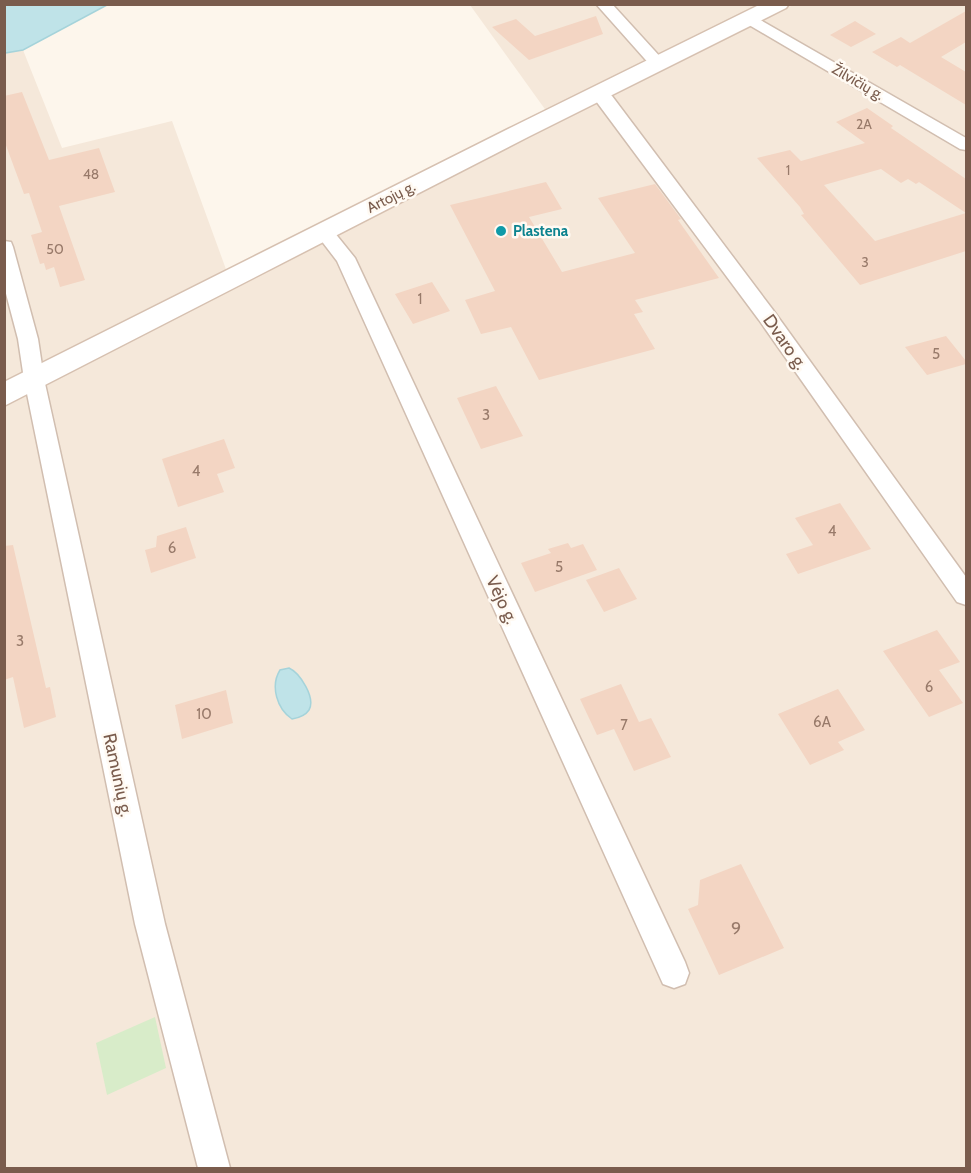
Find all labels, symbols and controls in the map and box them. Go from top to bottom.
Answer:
street label: Žilvičių g. [829,59,888,104]
house number: 2A [856,115,872,133]
house number: 1 [786,161,790,179]
house number: 48 [83,165,99,183]
street label: Artojų g. [364,177,418,217]
place label: Plastena [513,222,569,240]
marker: Plastena [494,224,508,238]
house number: 50 [46,240,64,258]
house number: 3 [861,253,869,271]
house number: 1 [418,290,422,308]
street label: Dvaro g. [758,310,812,374]
house number: 5 [932,345,940,363]
house number: 3 [482,406,490,424]
house number: 4 [192,462,201,480]
house number: 4 [828,522,837,540]
house number: 6 [168,539,176,557]
house number: 5 [555,558,563,576]
street label: Vėjo g. [481,572,523,628]
house number: 3 [16,632,24,650]
house number: 6 [925,678,933,696]
house number: 10 [196,705,212,723]
house number: 6A [813,713,832,731]
house number: 7 [620,716,628,734]
street label: Ramunių g. [98,731,138,819]
house number: 9 [731,918,741,940]

